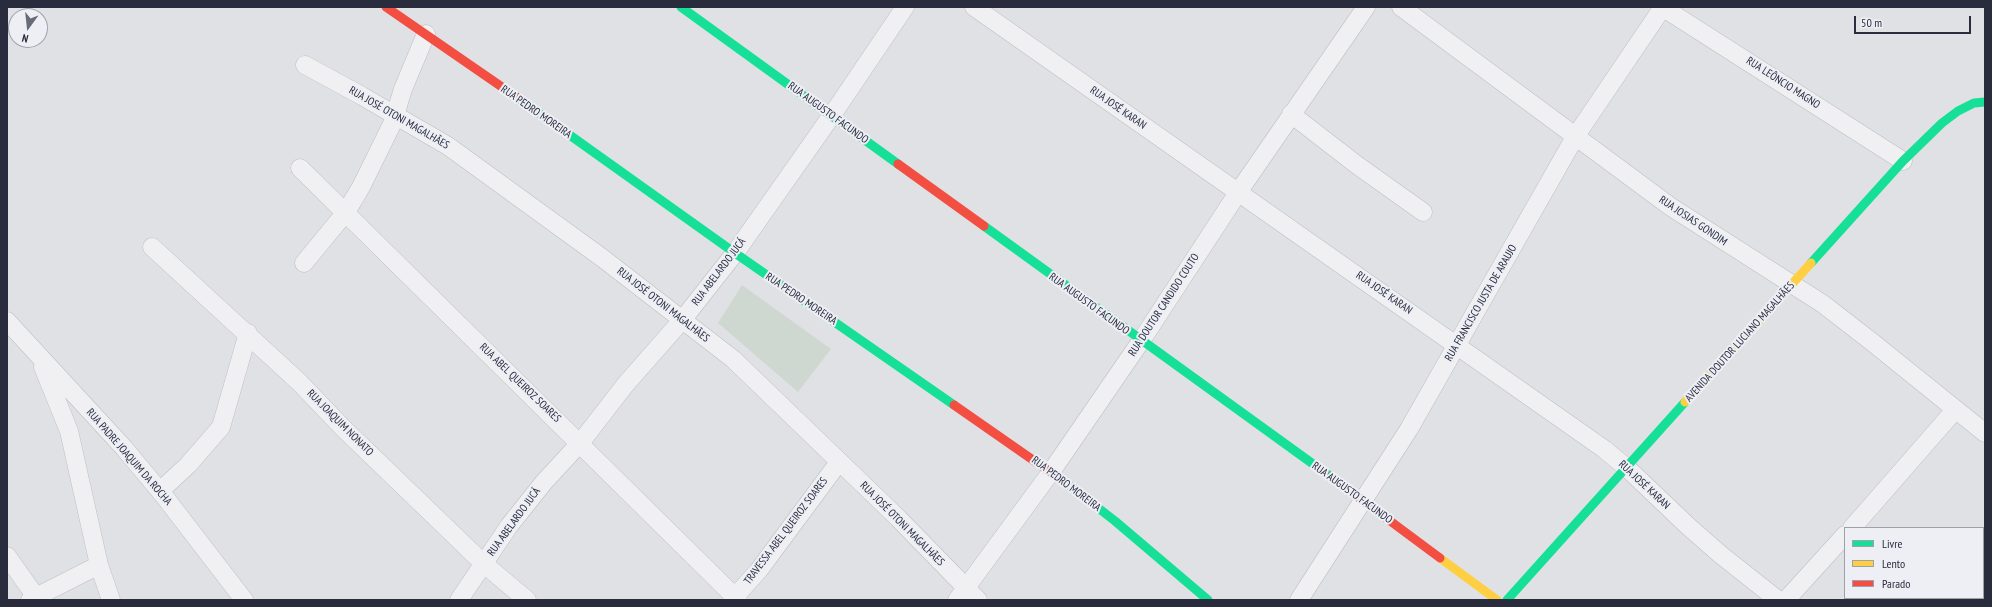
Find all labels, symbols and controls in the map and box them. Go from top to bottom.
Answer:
north arrow [8,8,48,48]
scale bar [1856,8,1973,34]
text: 50 m [1861,15,1882,30]
text: N [20,31,30,46]
street label: RUA LEÔNCIO MAGNO [1744,54,1822,112]
street label: RUA AUGUSTO FACUNDO [785,79,871,147]
street label: RUA PEDRO MOREIRA [498,83,574,141]
street label: RUA JOSÉ OTONI MAGALHÃES [346,84,452,152]
street label: RUA JOSÉ KARAN [1087,84,1149,132]
street label: RUA JOSIAS GONDIM [1656,193,1730,249]
street label: RUA ABELARDO JUCÁ [689,236,749,308]
street label: RUA FRANCISCO JUSTA DE ARAUJO [1442,242,1520,364]
street label: RUA DOUTOR CANDIDO COUTO [1126,251,1202,359]
street label: RUA JOSÉ OTONI MAGALHÃES [614,265,712,345]
street label: RUA JOSÉ KARAN [1353,269,1415,317]
street label: RUA PEDRO MOREIRA [763,270,839,328]
street label: RUA AUGUSTO FACUNDO [1046,270,1132,338]
street label: AVENIDA DOUTOR LUCIANO MAGALHÃES [1683,279,1797,405]
street label: RUA ABEL QUEIROZ SOARES [477,341,563,425]
street label: RUA JOAQUIM NONATO [304,387,376,459]
street label: RUA PADRE JOAQUIM DA ROCHA [83,406,175,508]
street label: RUA PEDRO MOREIRA [1029,454,1103,514]
street label: RUA JOSÉ KARAN [1616,458,1672,512]
street label: RUA AUGUSTO FACUNDO [1309,459,1395,527]
street label: TRAVESSA ABEL QUEIROZ SOARES [741,475,831,587]
street label: RUA JOSÉ OTONI MAGALHÃES [857,479,947,569]
street label: RUA ABELARDO JUCÁ [485,485,543,559]
legend [1844,527,1984,599]
text: Livre [1882,536,1902,551]
text: Lento [1882,556,1905,571]
text: Parado [1882,576,1910,591]

